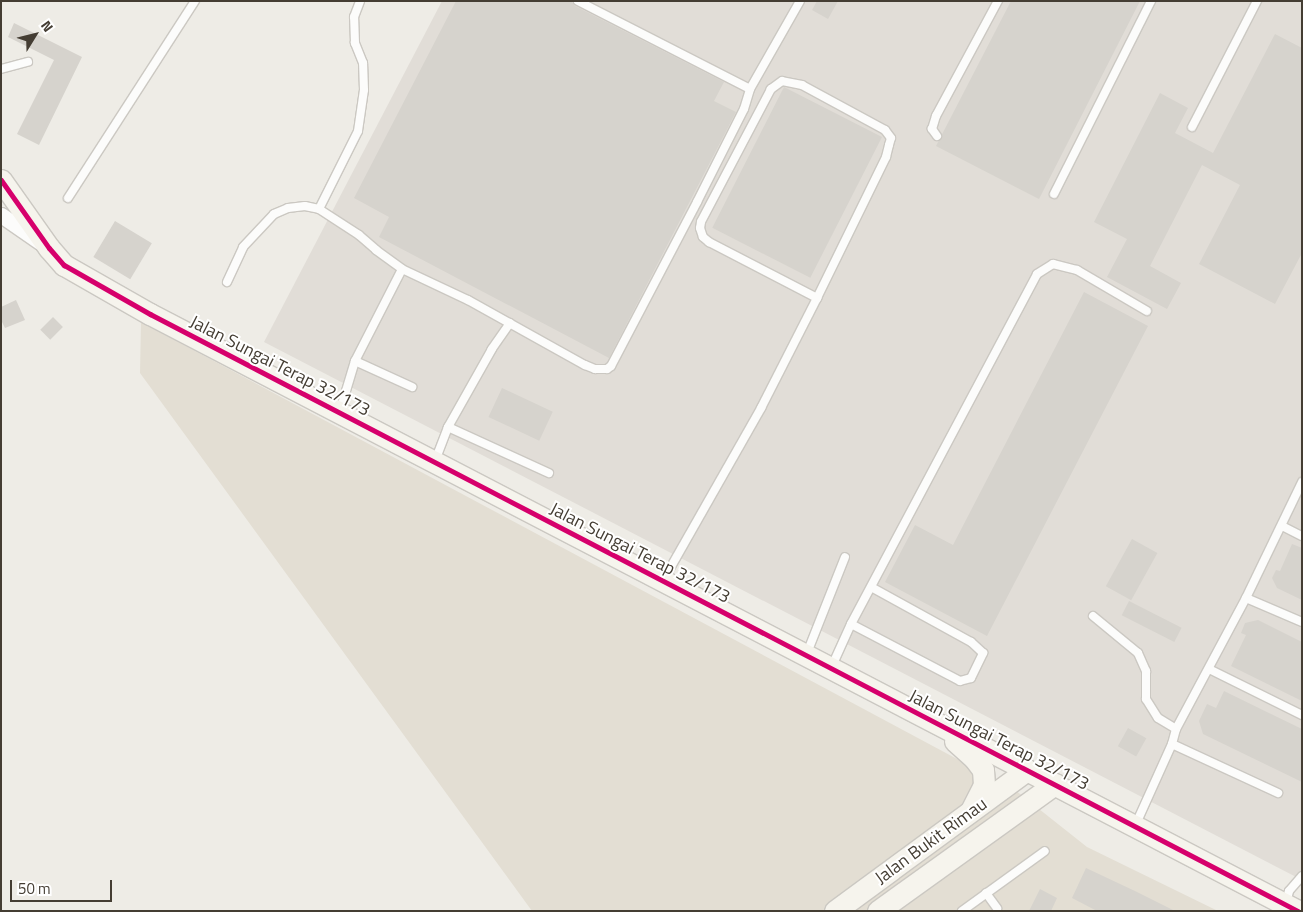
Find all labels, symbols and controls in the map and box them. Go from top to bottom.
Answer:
north arrow [10,10,60,60]
text: N [36,16,59,36]
street label: Jalan Sungai Terap 32/173 [186,311,374,421]
street label: Jalan Sungai Terap 32/173 [546,498,734,608]
street label: Jalan Sungai Terap 32/173 [905,685,1093,795]
street label: Jalan Bukit Rimau [871,793,991,889]
scale bar [12,870,115,902]
text: 50 m [18,877,51,900]

